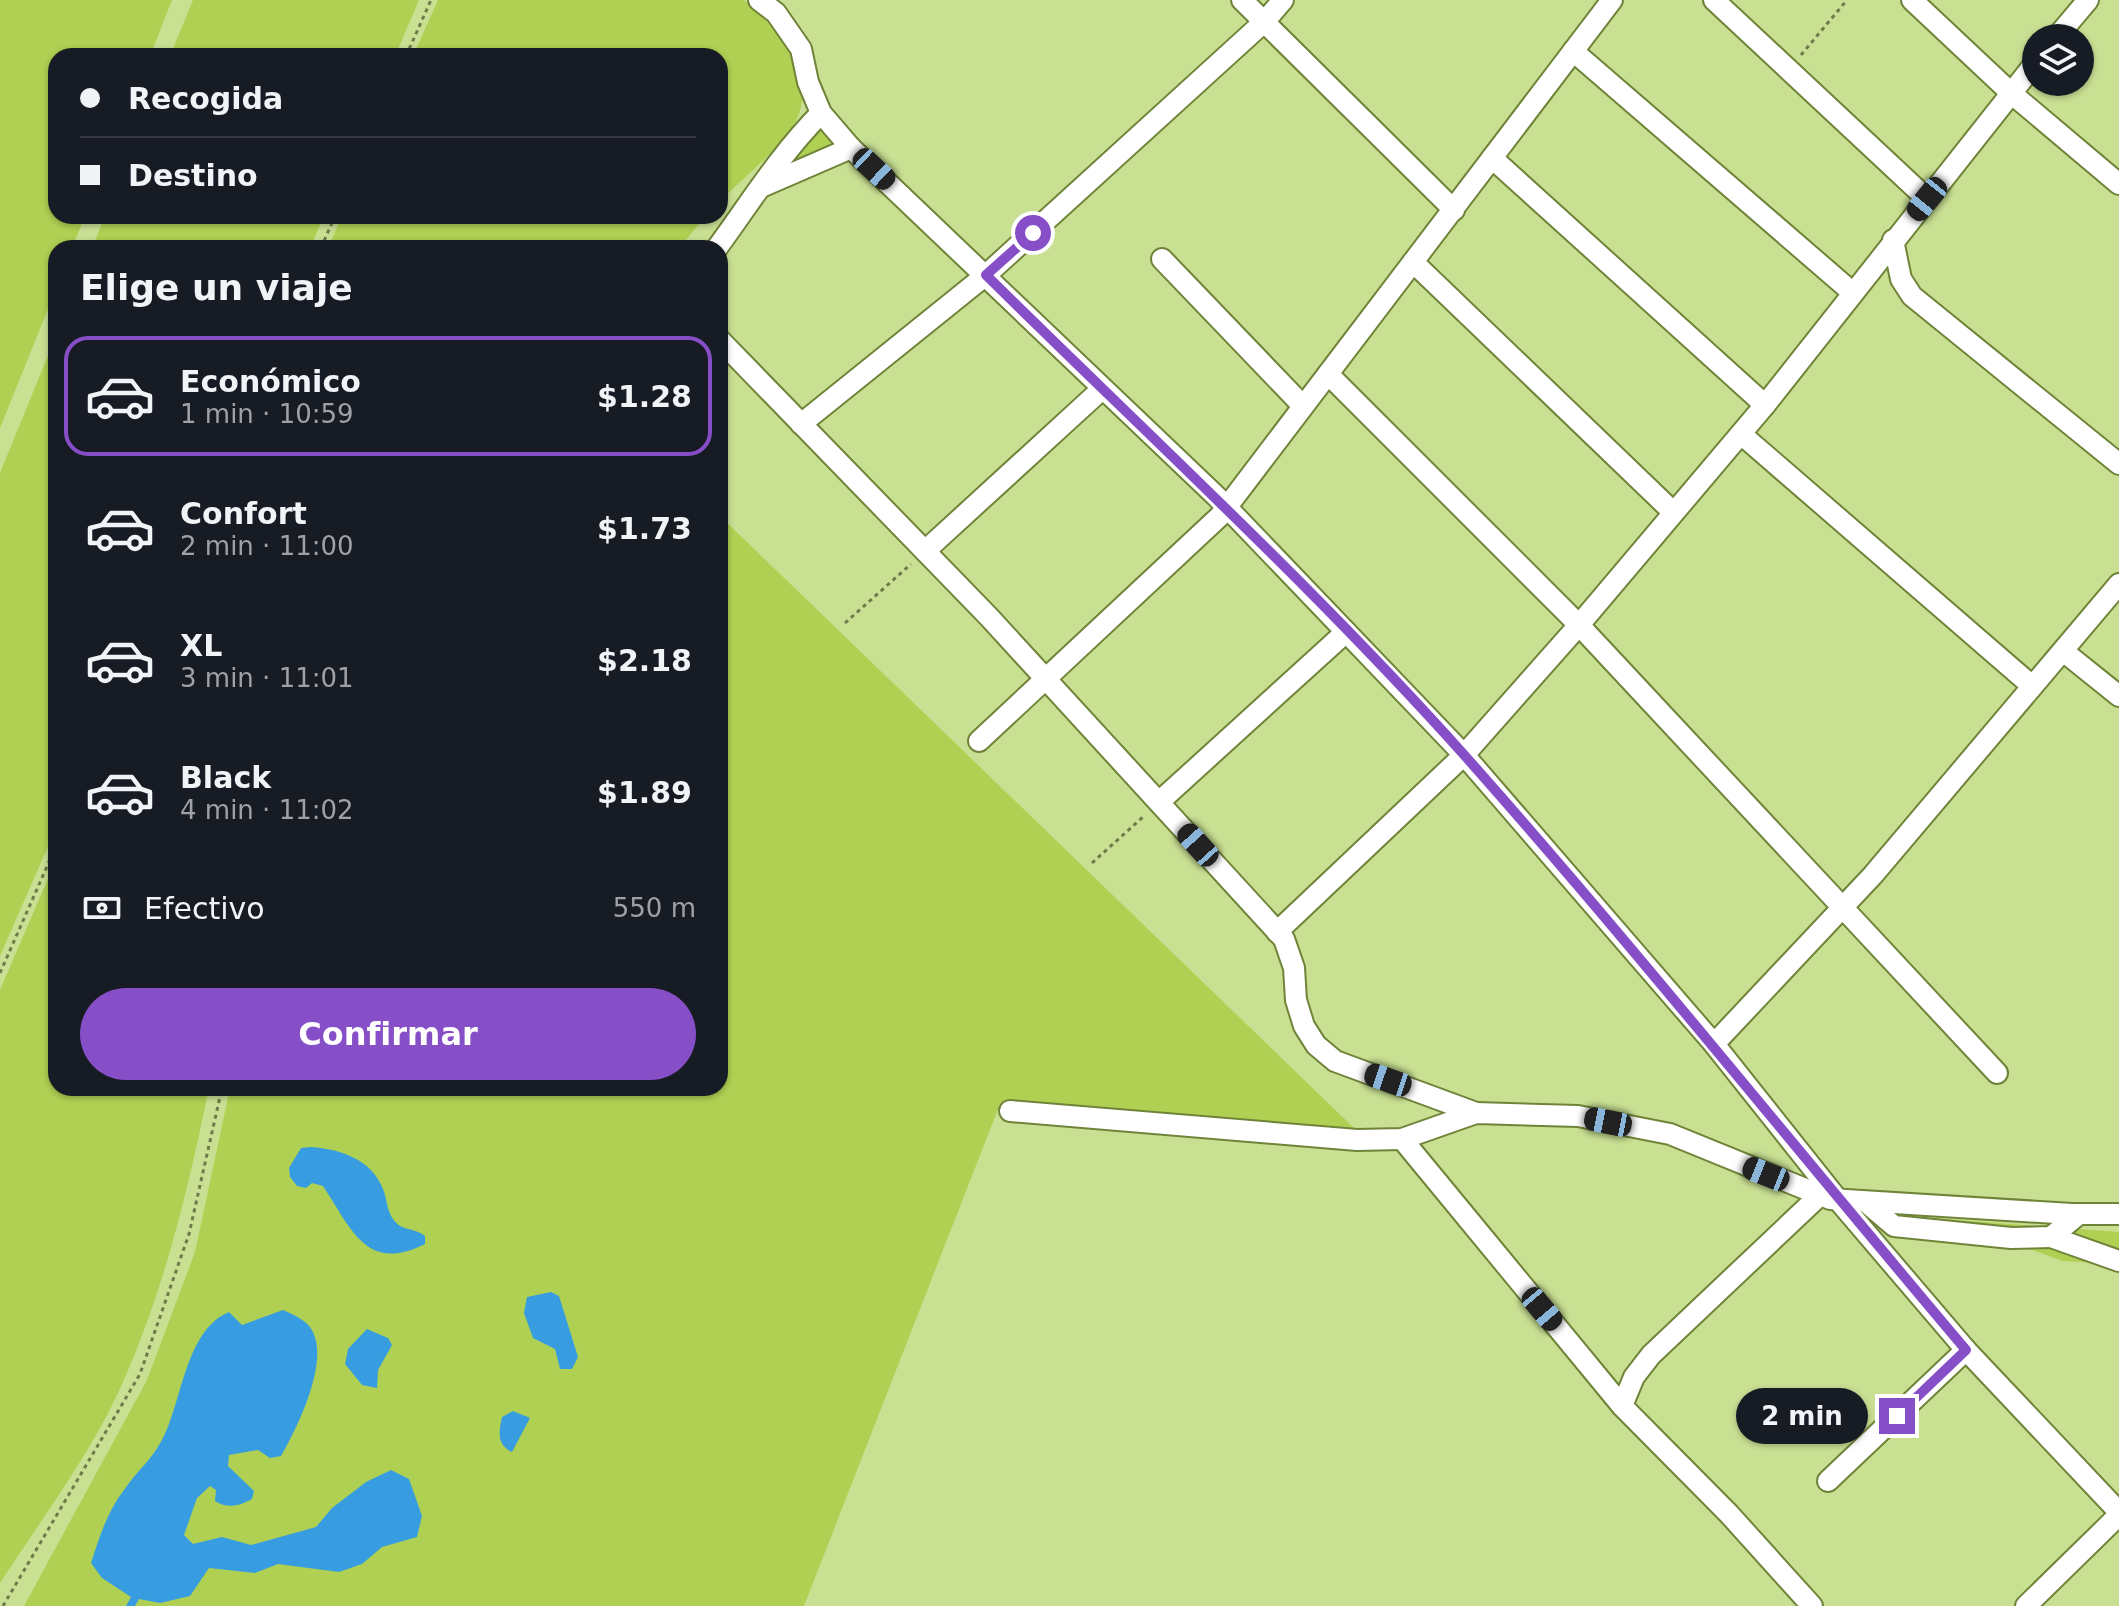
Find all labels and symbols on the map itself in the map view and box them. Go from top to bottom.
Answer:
car [848,144,900,194]
car [1903,173,1951,225]
route start [1015,215,1051,251]
car [1173,819,1223,871]
car [1361,1061,1415,1099]
car [1582,1106,1634,1138]
car [1739,1154,1793,1194]
car [1517,1283,1567,1335]
callout: 2 min [1737,1388,1869,1444]
route end [1879,1398,1915,1434]

